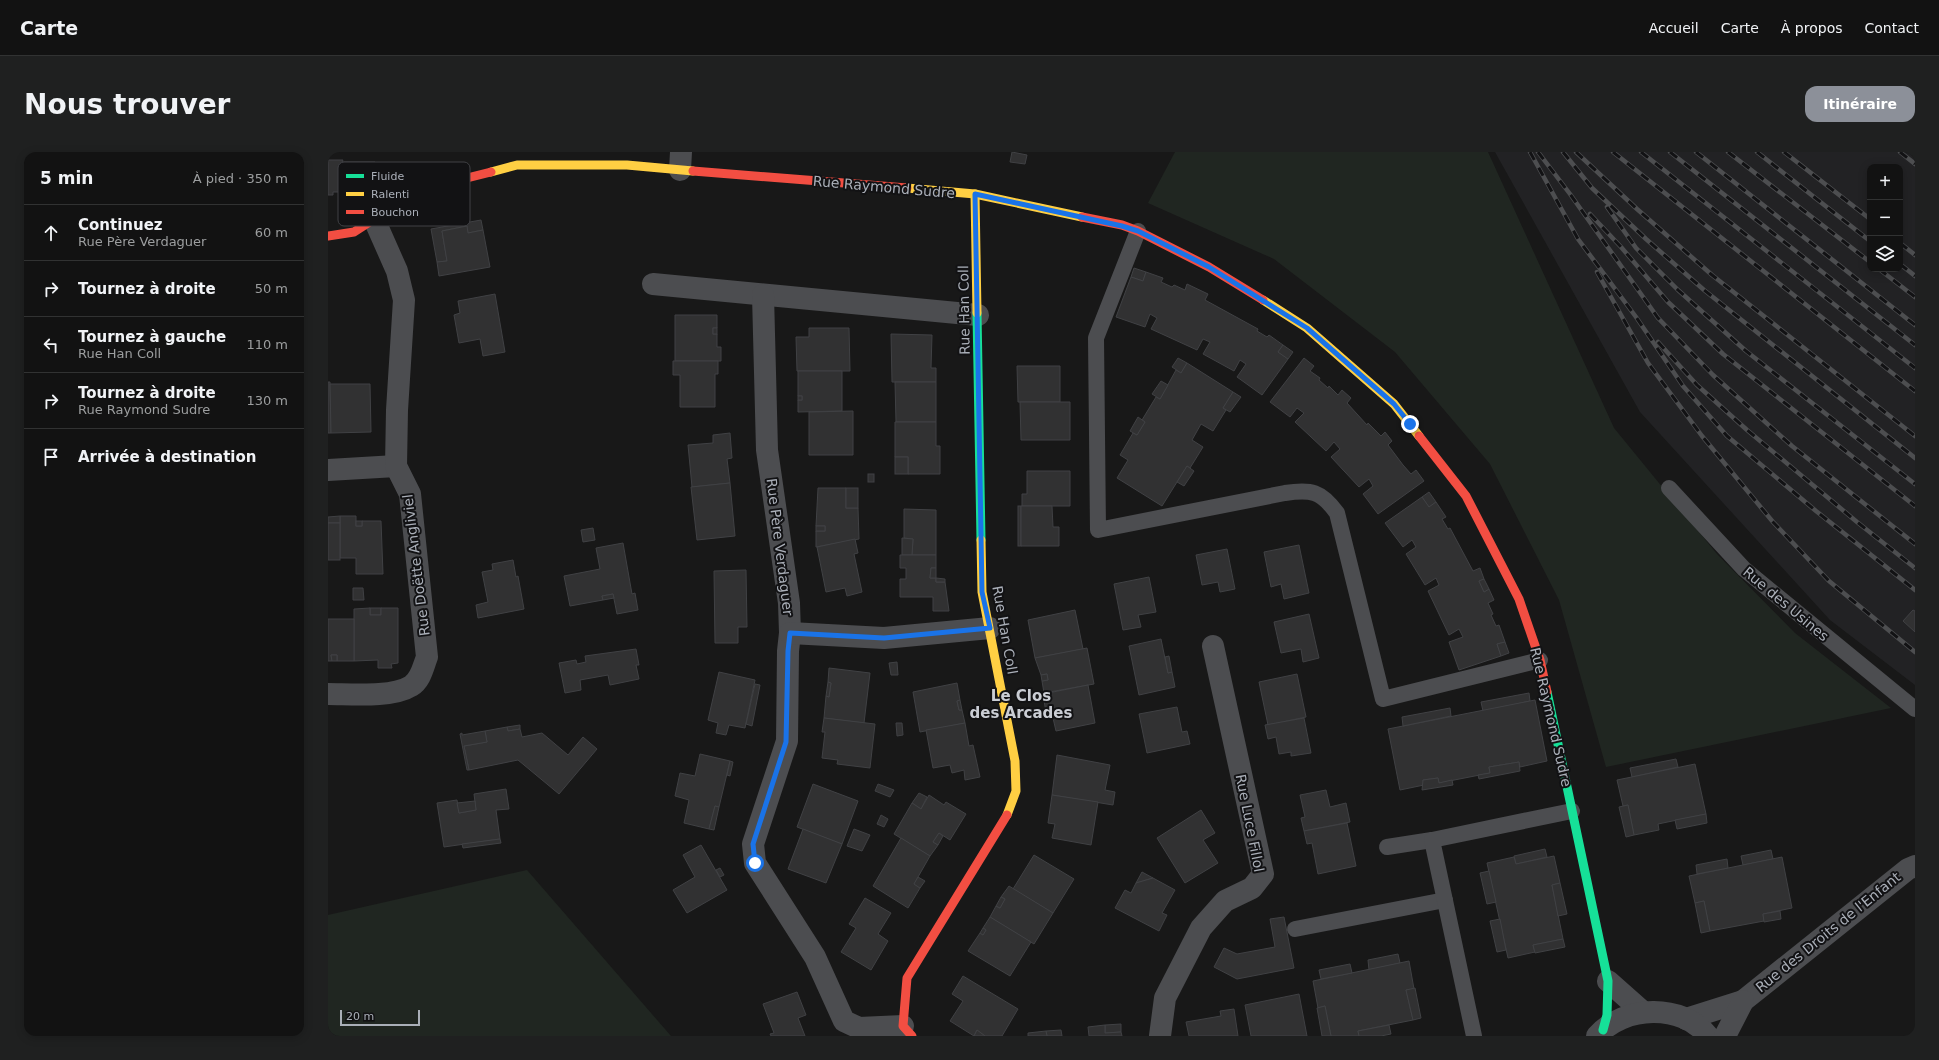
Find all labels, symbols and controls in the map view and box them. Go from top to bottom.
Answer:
text: Carte [20,17,78,39]
text: Accueil [1649,20,1699,36]
text: Carte [1721,20,1759,36]
text: À propos [1781,20,1843,36]
text: Contact [1865,20,1919,36]
button: Itinéraire [1805,86,1915,122]
text: Nous trouver [24,88,230,121]
legend [338,162,470,226]
map controls [1867,164,1903,272]
button: + [1867,164,1903,200]
text: 5 min [40,168,93,188]
text: Fluide [371,170,404,183]
text: À pied · 350 m [193,171,288,186]
street label: Rue Raymond Sudre [812,173,956,201]
text: Ralenti [371,188,409,201]
button: − [1867,200,1903,236]
text: Bouchon [371,206,419,219]
text: Continuez [78,216,163,234]
icon: ahead [40,222,62,244]
text: 60 m [255,225,288,240]
text: Rue Père Verdaguer [78,234,206,249]
button: layers [1867,236,1903,272]
street label: Rue Han Coll [955,265,973,355]
icon: right [40,278,62,300]
text: Tournez à droite [78,280,216,298]
text: 50 m [255,281,288,296]
text: Tournez à gauche [78,328,226,346]
icon: left [40,334,62,356]
text: 110 m [246,337,288,352]
text: Rue Han Coll [78,346,161,361]
text: Tournez à droite [78,384,216,402]
icon: right [40,390,62,412]
text: 130 m [246,393,288,408]
text: Rue Raymond Sudre [78,402,210,417]
route end [1401,415,1419,433]
icon: arrive [40,446,62,468]
text: Arrivée à destination [78,448,256,466]
street label: Rue Père Verdaguer [764,477,796,617]
street label: Rue Doëtte Angliviel [399,493,433,637]
street label: Rue des Usines [1740,564,1832,644]
street label: Rue Han Coll [989,584,1021,676]
street label: Rue Raymond Sudre [1527,646,1575,788]
district label: Le Clos des Arcades [970,687,1073,722]
street label: Rue Luce Fillol [1233,773,1267,873]
route start [746,854,764,872]
street label: Rue des Droits de l'Enfant [1752,868,1904,995]
scale bar [340,1008,420,1027]
text: 20 m [346,1010,374,1023]

